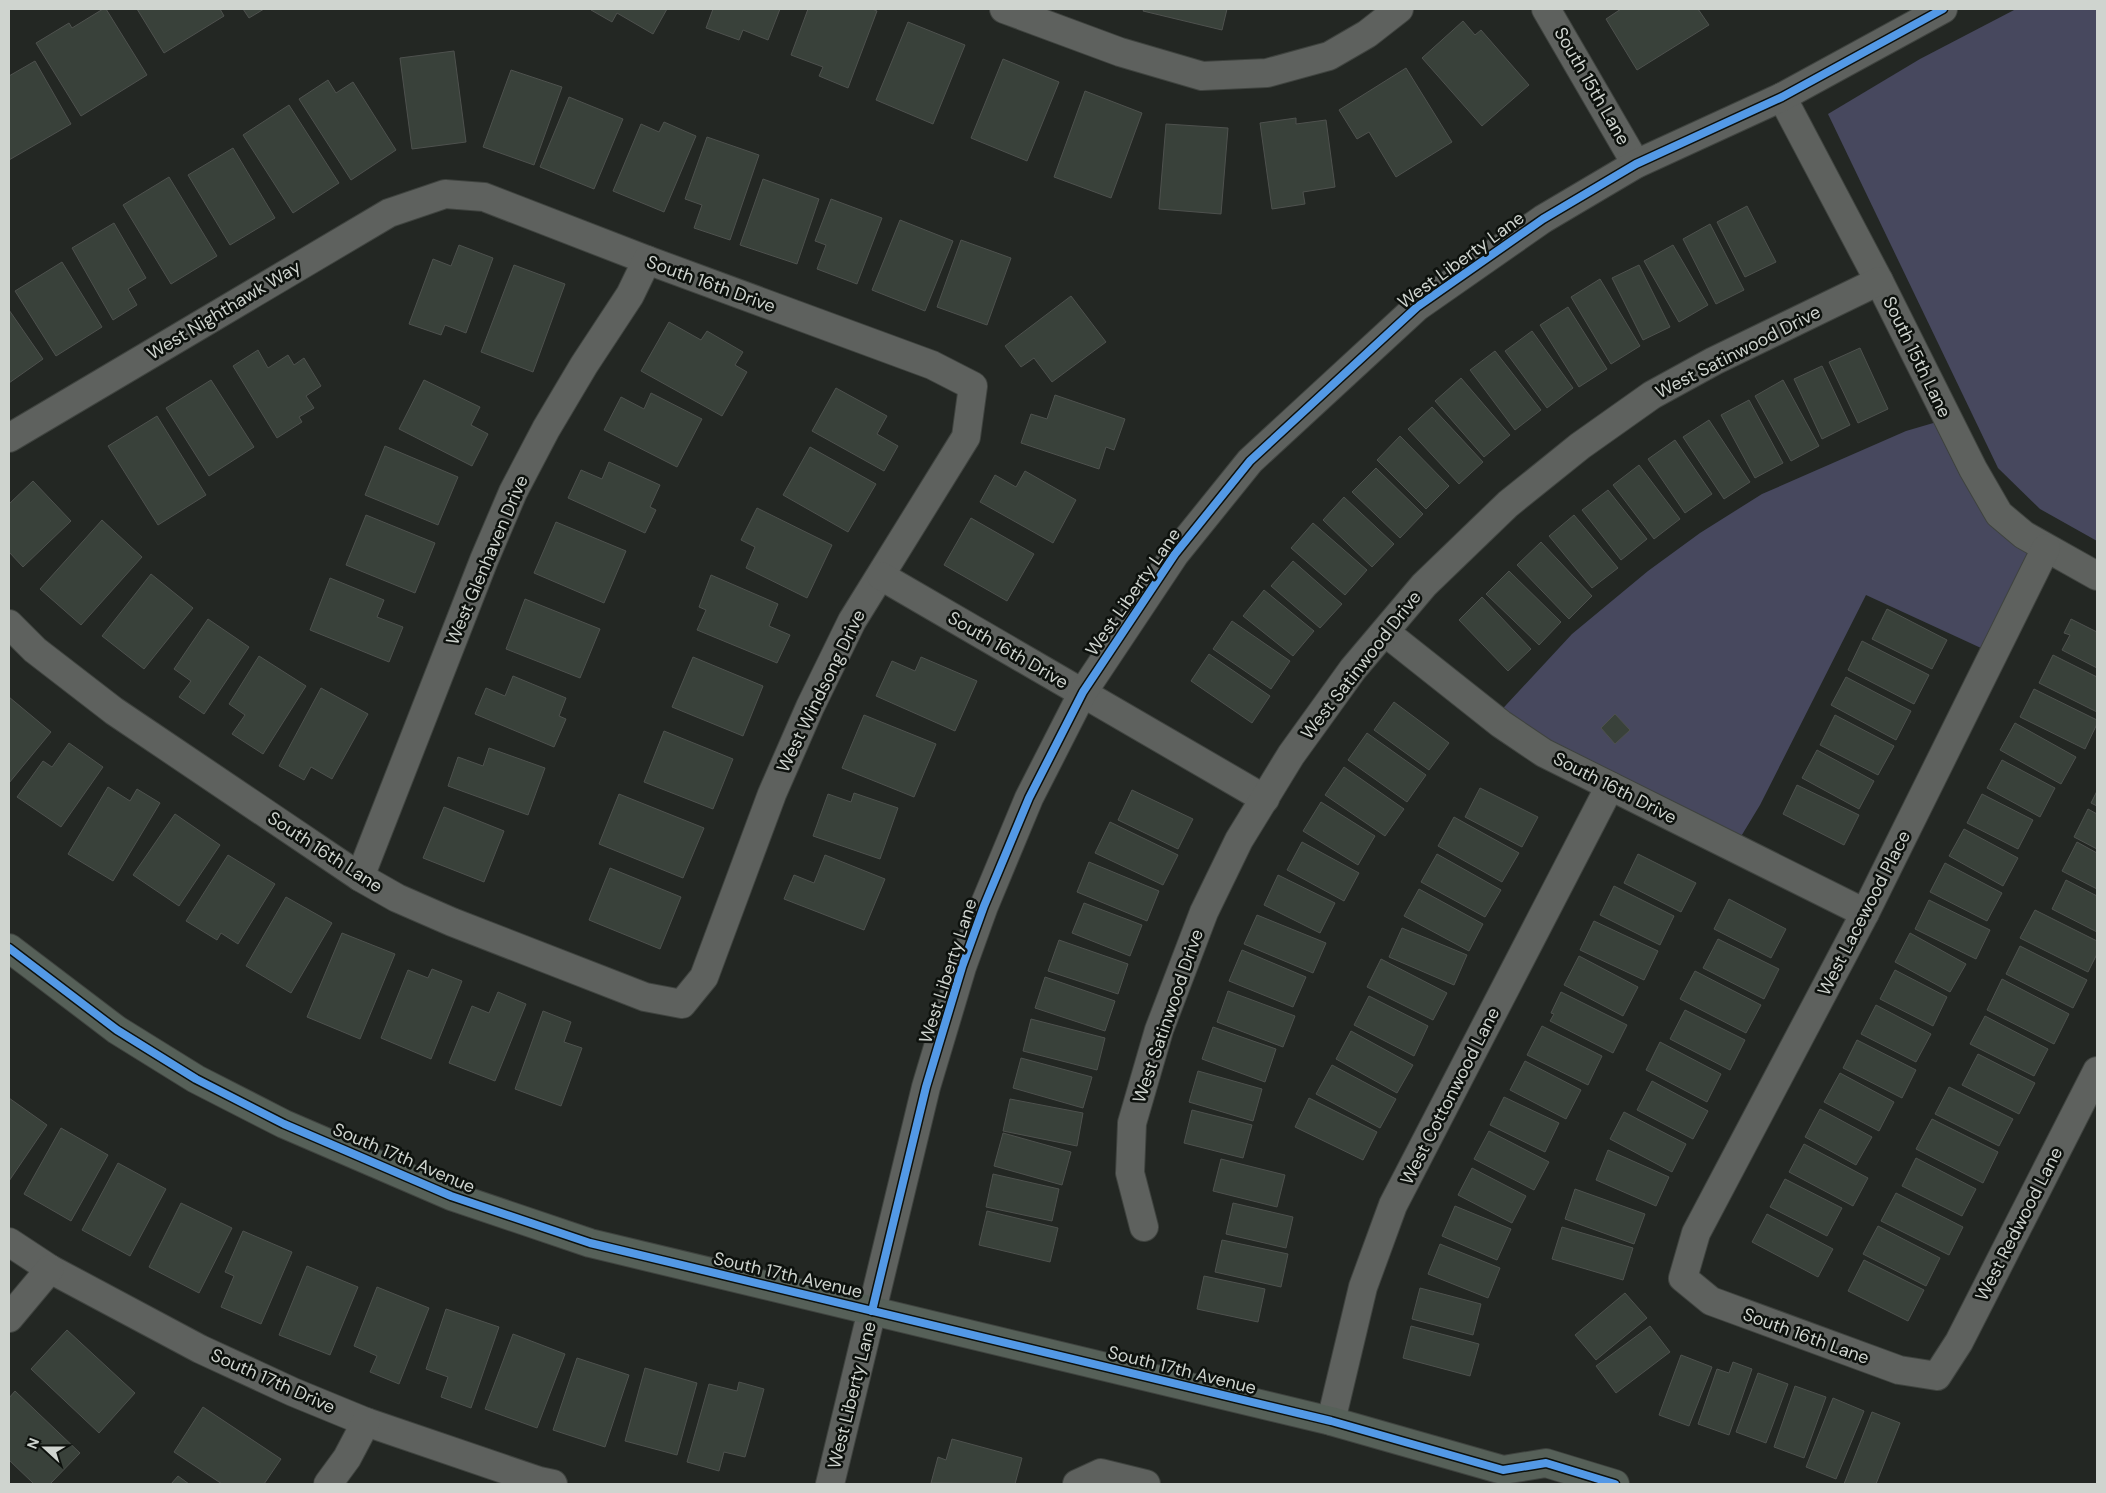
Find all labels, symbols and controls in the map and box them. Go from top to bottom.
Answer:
street label: South 15th Lane [1549,23,1635,149]
street label: West Liberty Lane [1393,206,1529,314]
street label: South 16th Drive [643,250,779,318]
street label: West Nighthawk Way [143,255,305,365]
street label: South 15th Lane [1877,292,1957,422]
street label: West Satinwood Drive [1651,300,1825,404]
street label: West Glenhaven Drive [440,471,534,649]
street label: West Liberty Lane [1080,523,1186,661]
street label: West Satinwood Drive [1295,586,1427,744]
street label: West Windsong Drive [771,606,871,776]
street label: South 16th Drive [943,606,1073,694]
street label: South 16th Drive [1549,747,1681,829]
street label: South 16th Lane [263,806,387,898]
street label: West Lacewood Place [1812,826,1916,1000]
street label: West Liberty Lane [913,896,983,1046]
street label: West Satinwood Drive [1127,926,1209,1106]
street label: West Cottonwood Lane [1395,1003,1505,1189]
street label: South 17th Avenue [329,1117,479,1199]
street label: West Redwood Lane [1970,1143,2068,1305]
street label: South 17th Avenue [711,1246,865,1304]
street label: South 16th Lane [1740,1302,1872,1370]
street label: West Liberty Lane [822,1319,882,1471]
street label: South 17th Avenue [1105,1340,1259,1400]
street label: South 17th Drive [207,1343,339,1419]
north arrow [20,1423,70,1473]
text: N [23,1435,43,1451]

